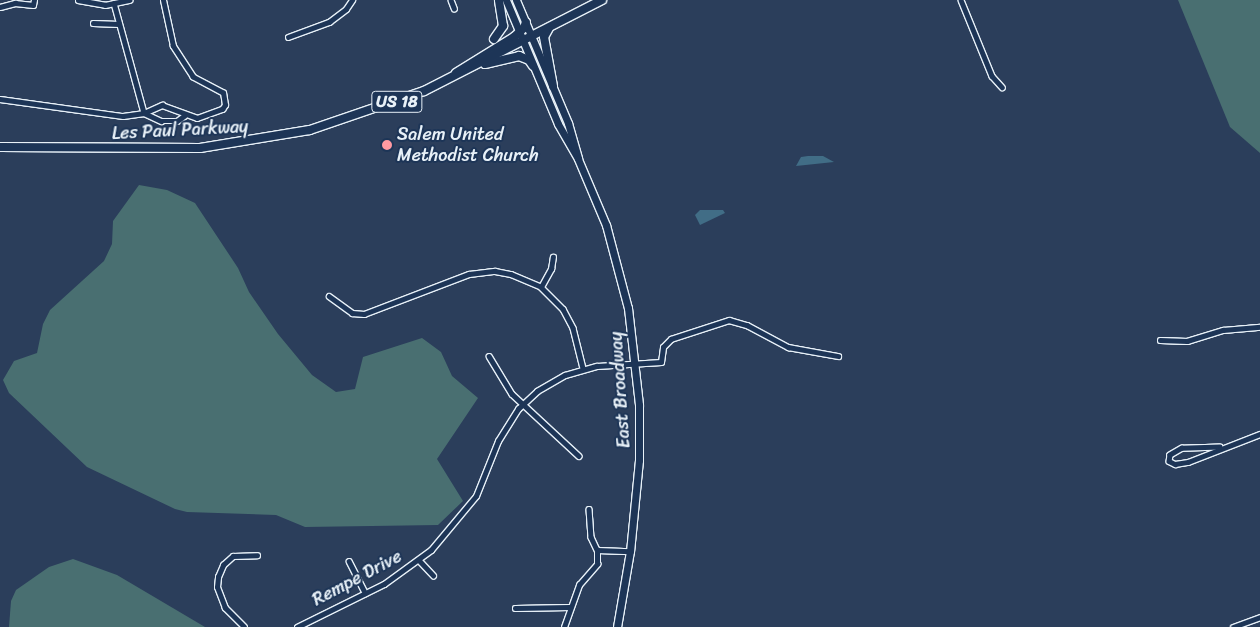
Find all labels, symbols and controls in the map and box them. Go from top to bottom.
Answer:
road number: US 18 [371,88,423,115]
street label: Les Paul Parkway [111,116,249,144]
place label: Salem United Methodist Church [397,124,539,166]
marker: Salem United Methodist Church [381,139,393,151]
street label: East Broadway [605,331,635,449]
street label: Rempe Drive [309,545,405,611]

